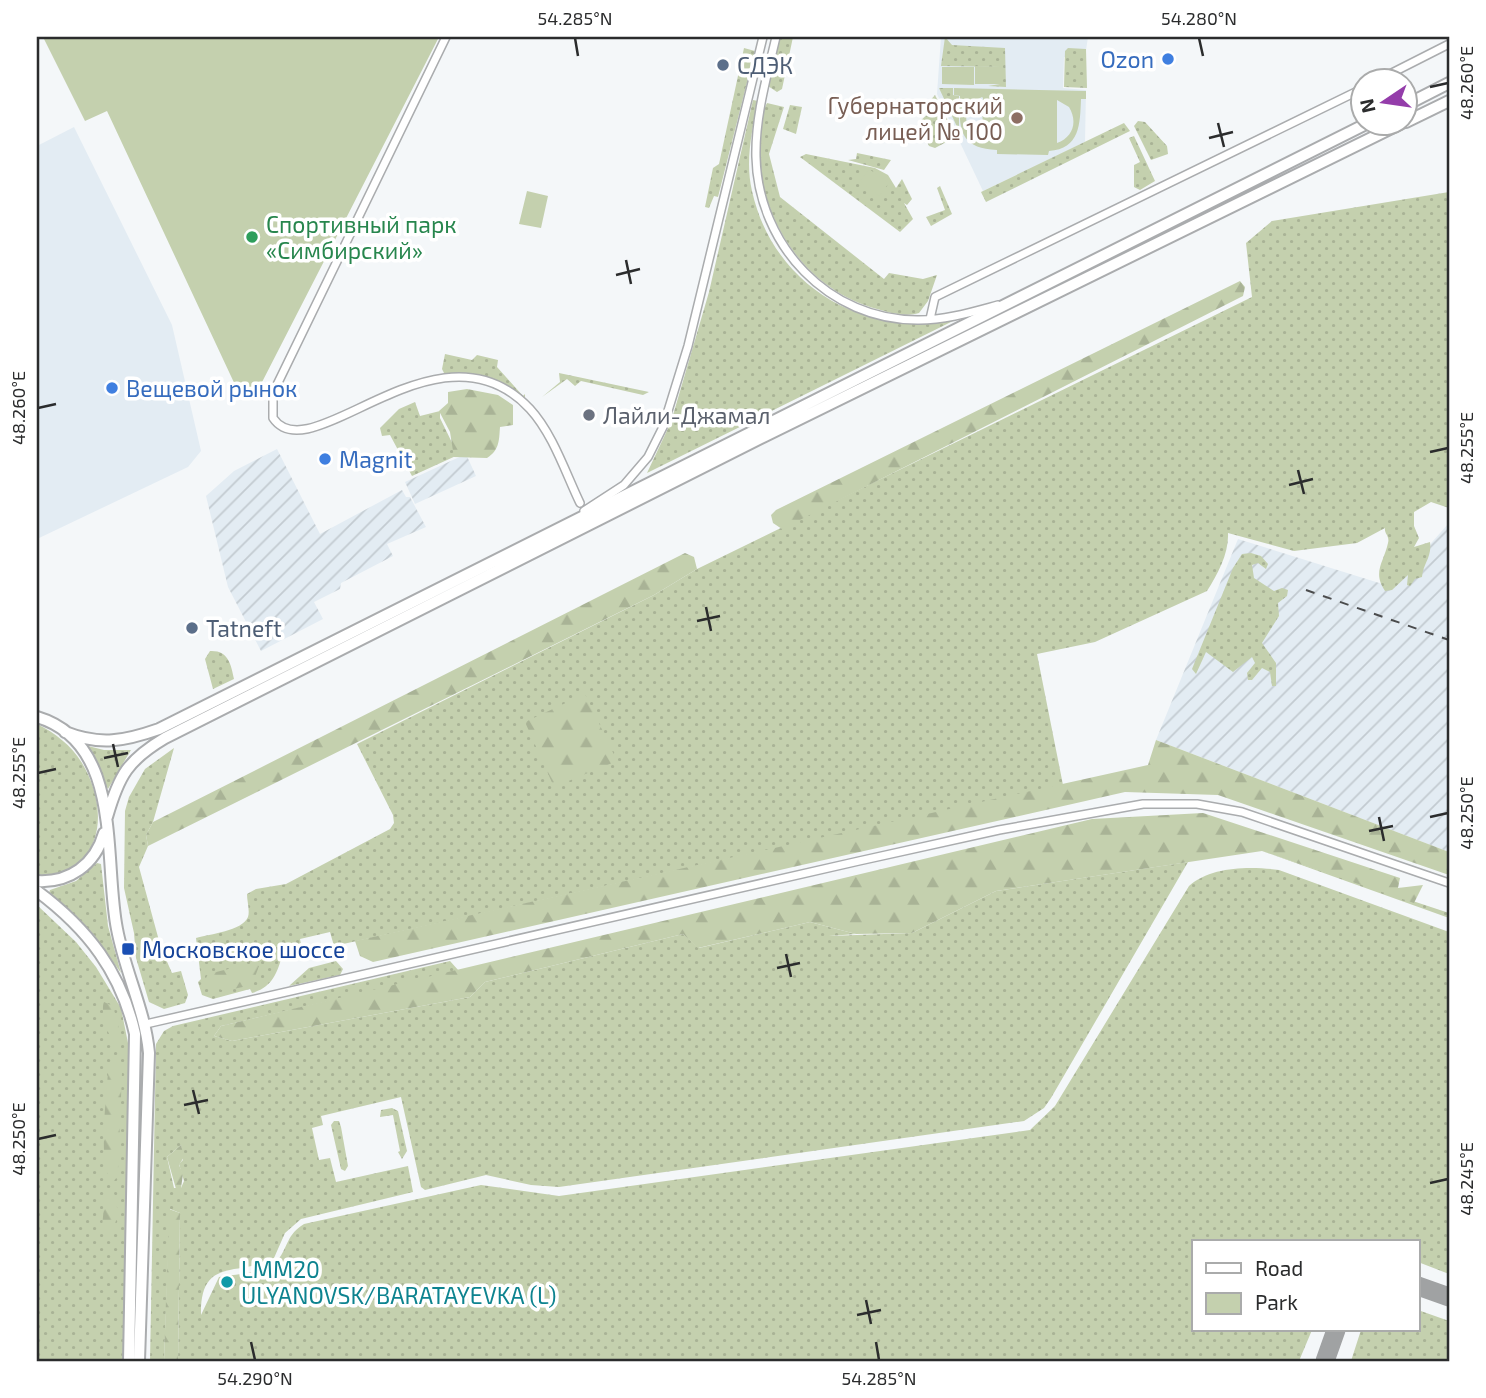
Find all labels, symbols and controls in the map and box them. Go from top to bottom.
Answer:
text: 54.285°N [538,7,612,29]
text: 54.280°N [1161,7,1237,29]
place label: Ozon [1101,45,1154,73]
text: 48.260°E [1455,46,1477,120]
place label: СДЭК [737,51,793,79]
marker: Ozon [1160,51,1176,67]
marker: СДЭК [715,57,731,73]
north arrow [1350,66,1420,136]
place label: Губернаторский лицей № 100 [828,91,1003,145]
text: N [1354,97,1380,115]
marker: Губернаторский лицей № 100 [1009,110,1025,126]
place label: Спортивный парк «Симбирский» [266,210,457,264]
marker: Спортивный парк «Симбирский» [244,229,260,245]
text: 48.260°E [7,371,29,445]
place label: Вещевой рынок [126,374,297,402]
marker: Вещевой рынок [104,380,120,396]
place label: Лайли-Джамал [603,401,770,429]
marker: Лайли-Джамал [581,407,597,423]
text: 48.255°E [1455,412,1477,484]
place label: Magnit [339,445,413,473]
marker: Magnit [317,451,333,467]
place label: Tatneft [206,614,282,642]
marker: Tatneft [184,620,200,636]
text: 48.255°E [7,737,29,809]
text: 48.250°E [1455,776,1477,850]
place label: Московское шоссе [142,935,345,963]
marker: Московское шоссе [120,941,136,957]
text: 48.250°E [7,1102,29,1176]
text: 48.245°E [1455,1142,1477,1216]
legend [1192,1240,1420,1332]
place label: LMM20 ULYANOVSK/BARATAYEVKA (L) [241,1255,556,1309]
text: Road [1255,1255,1303,1280]
marker: LMM20 ULYANOVSK/BARATAYEVKA (L) [219,1274,235,1290]
text: Park [1255,1289,1298,1314]
text: 54.290°N [217,1367,293,1389]
text: 54.285°N [842,1367,916,1389]

